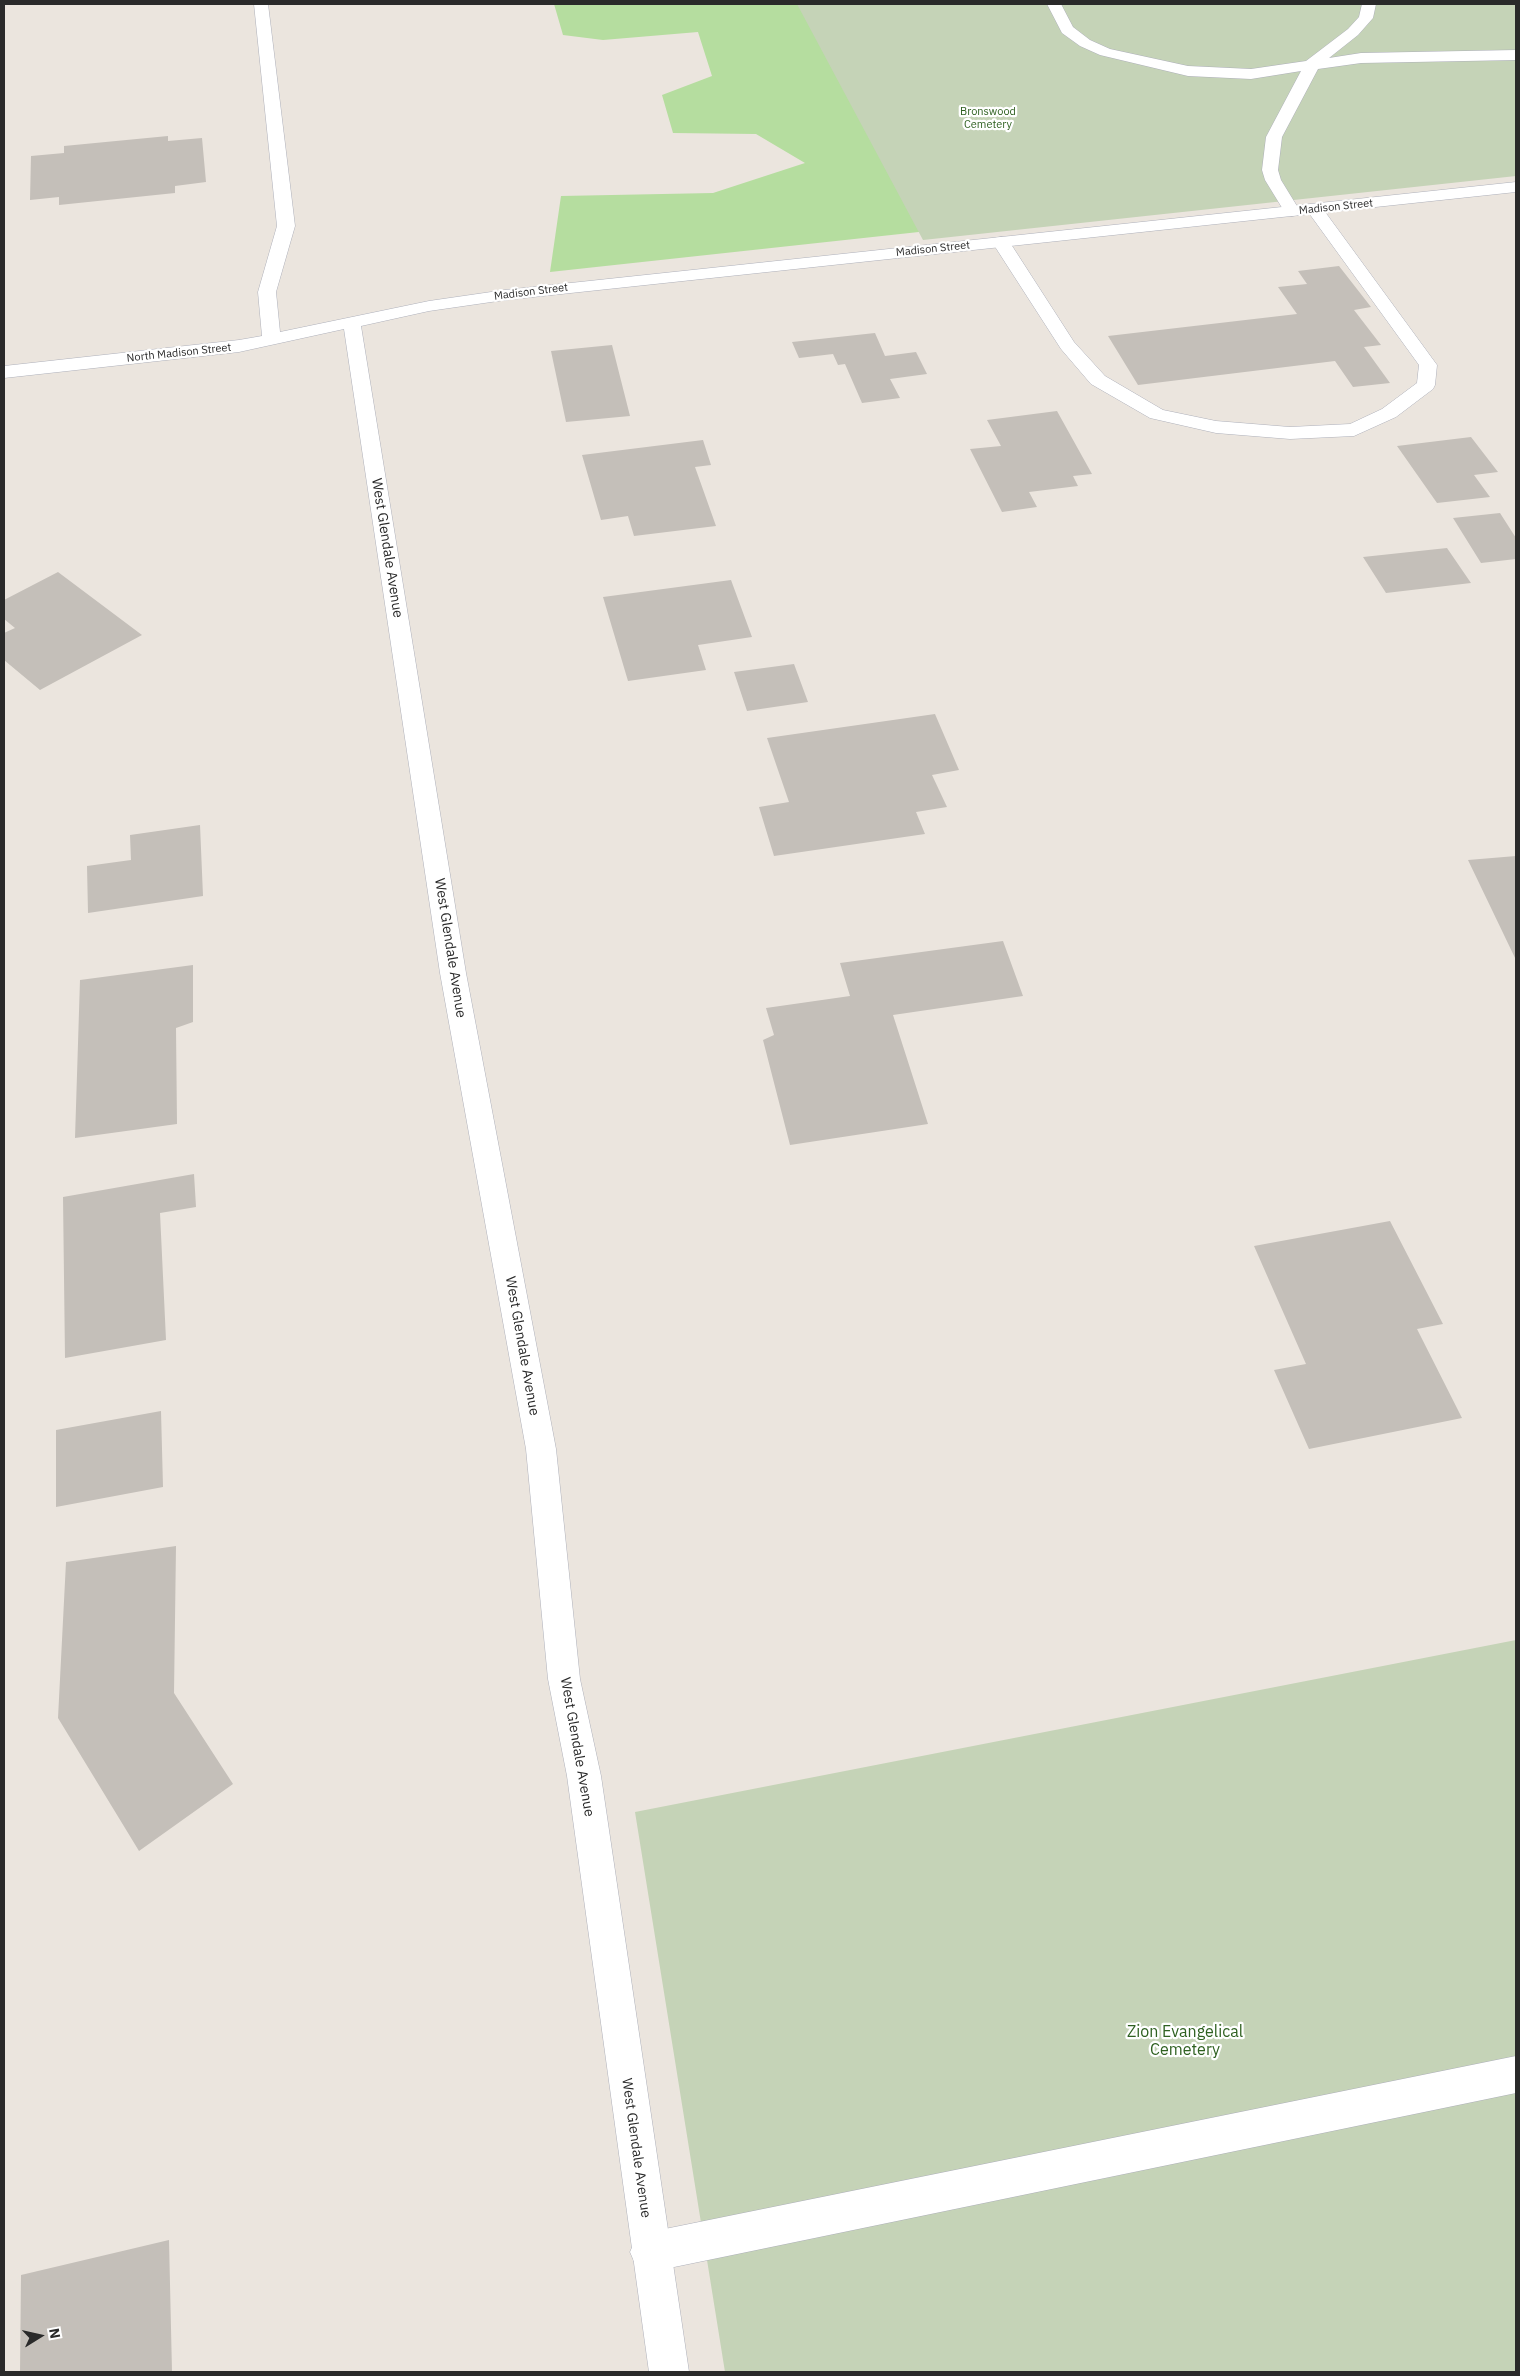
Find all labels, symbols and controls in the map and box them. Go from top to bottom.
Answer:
park label: Bronswood Cemetery [960,105,1016,131]
street label: Madison Street [1298,197,1374,217]
street label: Madison Street [895,239,971,259]
street label: Madison Street [493,281,569,303]
street label: North Madison Street [126,341,232,365]
street label: West Glendale Avenue [368,477,406,619]
street label: West Glendale Avenue [431,877,469,1019]
street label: West Glendale Avenue [501,1275,543,1417]
street label: West Glendale Avenue [556,1676,598,1818]
park label: Zion Evangelical Cemetery [1127,2022,1243,2060]
street label: West Glendale Avenue [618,2077,654,2219]
north arrow [15,2311,65,2361]
text: N [45,2327,65,2340]

